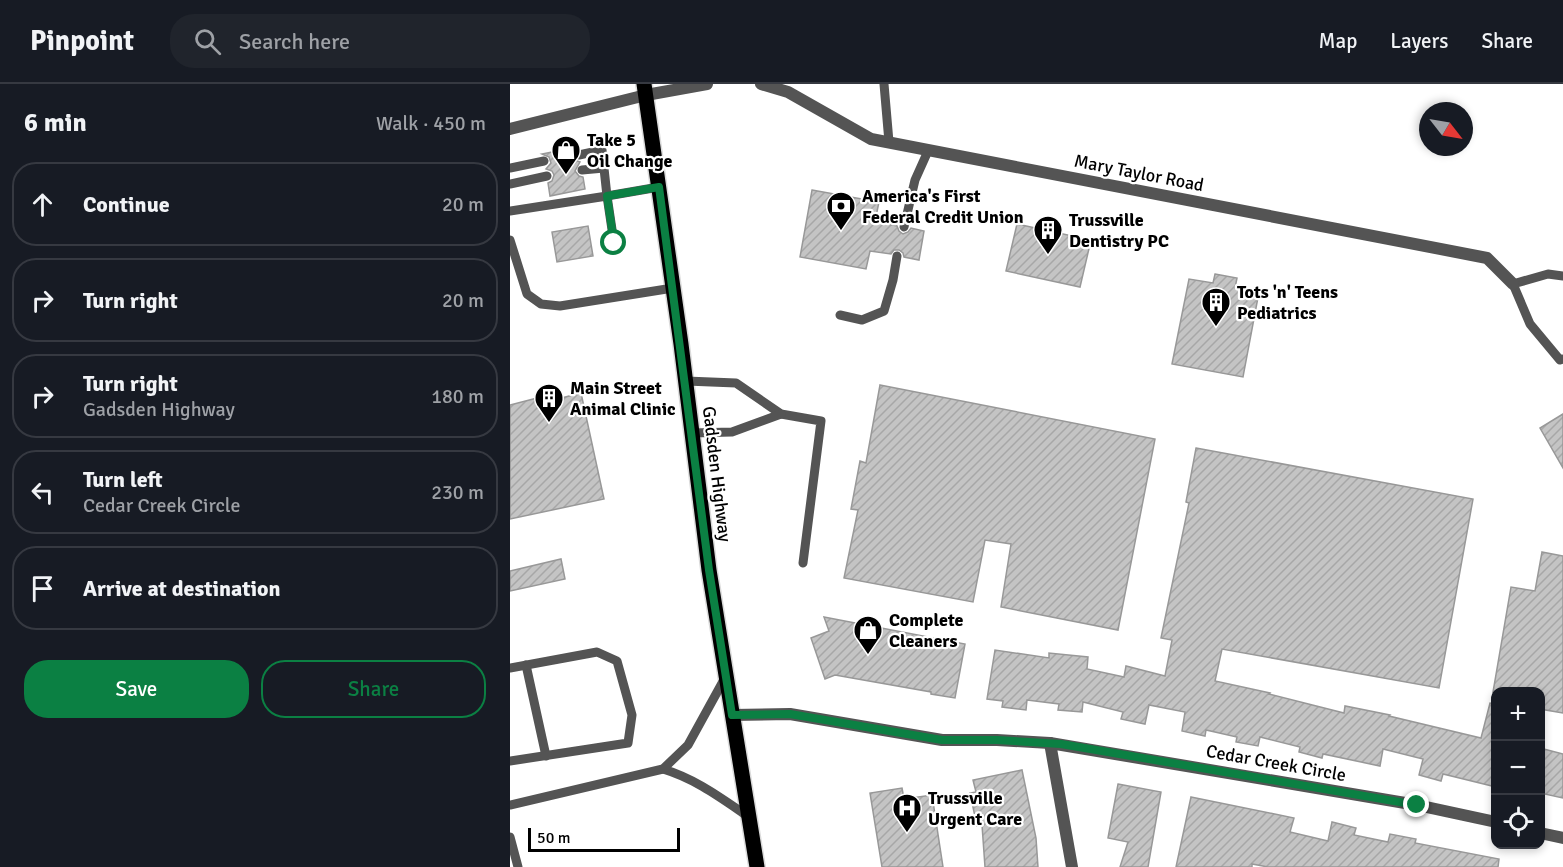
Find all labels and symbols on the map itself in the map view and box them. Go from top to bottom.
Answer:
north arrow [1419,102,1473,156]
place label: Take 5 Oil Change [587,129,673,172]
shop icon: Take 5 Oil Change [550,134,582,176]
street label: Mary Taylor Road [1072,150,1206,196]
place label: America's First Federal Credit Union [862,185,1024,228]
bank icon: America's First Federal Credit Union [825,190,857,232]
place label: Trussville Dentistry PC [1069,209,1169,252]
building icon: Trussville Dentistry PC [1032,214,1064,256]
route start [600,229,626,255]
place label: Tots 'n' Teens Pediatrics [1237,281,1338,324]
building icon: Tots 'n' Teens Pediatrics [1200,286,1232,328]
place label: Main Street Animal Clinic [570,377,676,420]
building icon: Main Street Animal Clinic [533,382,565,424]
street label: Gadsden Highway [698,405,736,544]
place label: Complete Cleaners [889,609,963,652]
shop icon: Complete Cleaners [852,614,884,656]
street label: Cedar Creek Circle [1204,740,1348,786]
place label: Trussville Urgent Care [928,787,1022,830]
route end [1403,791,1429,817]
hospital icon: Trussville Urgent Care [891,792,923,834]
scale bar [528,825,680,852]

